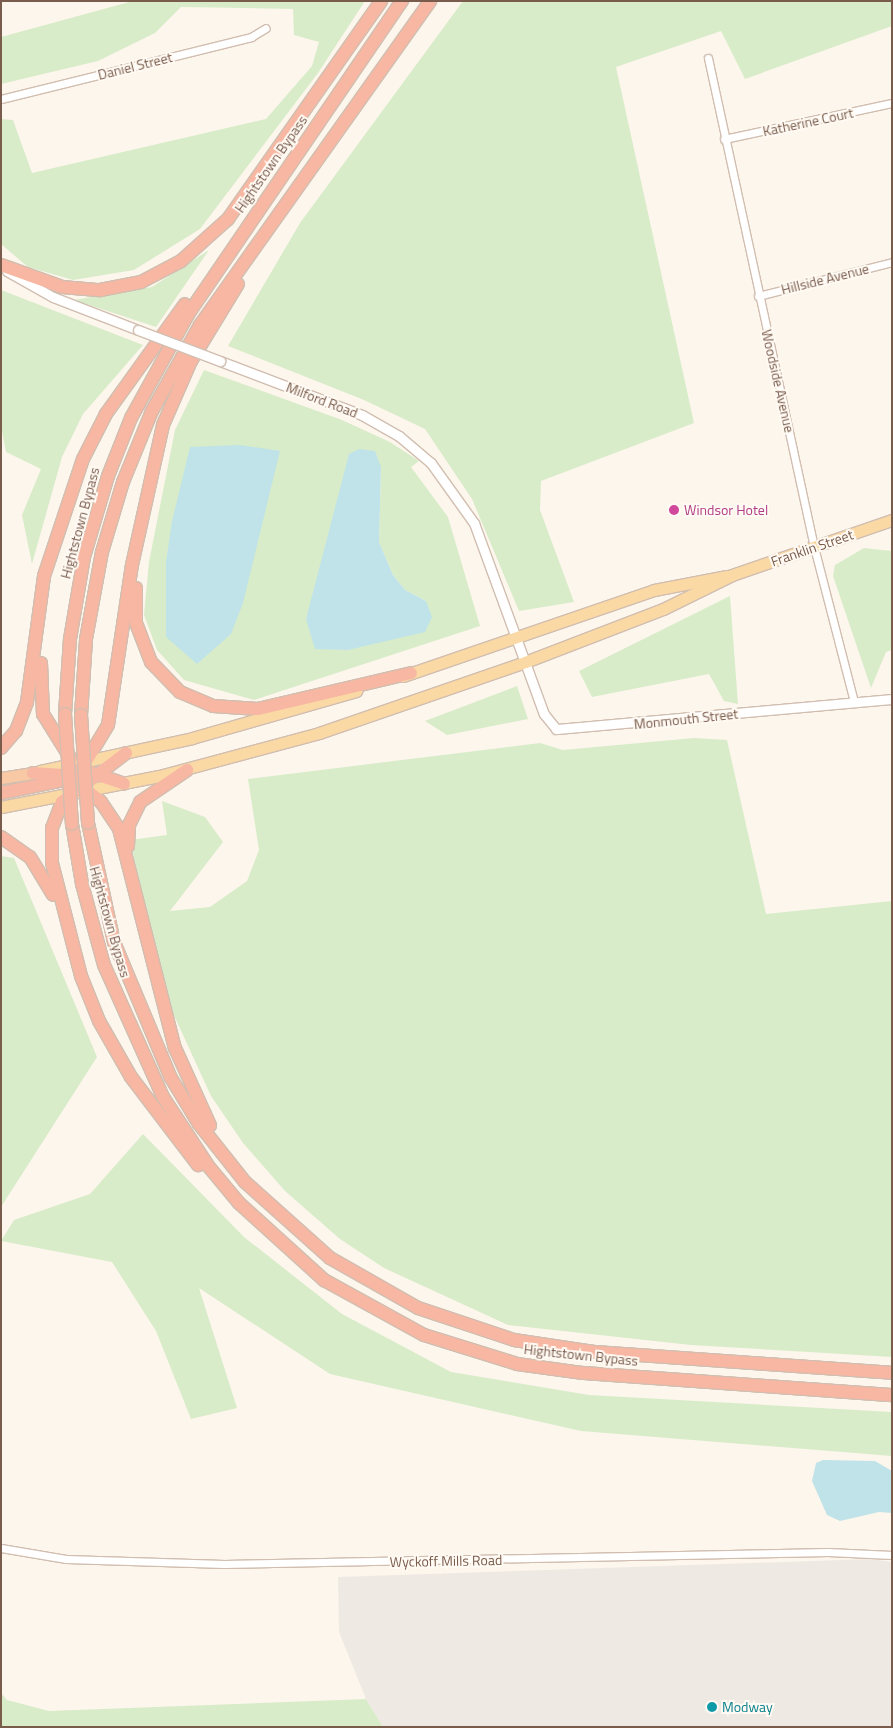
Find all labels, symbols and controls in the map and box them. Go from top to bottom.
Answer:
street label: Daniel Street [96,49,174,83]
street label: Katherine Court [761,104,855,140]
street label: Hightstown Bypass [231,112,311,216]
street label: Hillside Avenue [779,260,871,298]
street label: Woodside Avenue [758,328,798,434]
street label: Milford Road [284,379,360,421]
street label: Hightstown Bypass [57,465,103,581]
place label: Windsor Hotel [684,502,768,518]
marker: Windsor Hotel [668,504,680,516]
street label: Franklin Street [769,526,855,570]
street label: Monmouth Street [633,705,739,733]
street label: Hightstown Bypass [86,864,134,980]
street label: Hightstown Bypass [523,1341,639,1369]
street label: Wyckoff Mills Road [390,1552,502,1570]
place label: Modway [722,1699,773,1715]
marker: Modway [706,1701,718,1713]

